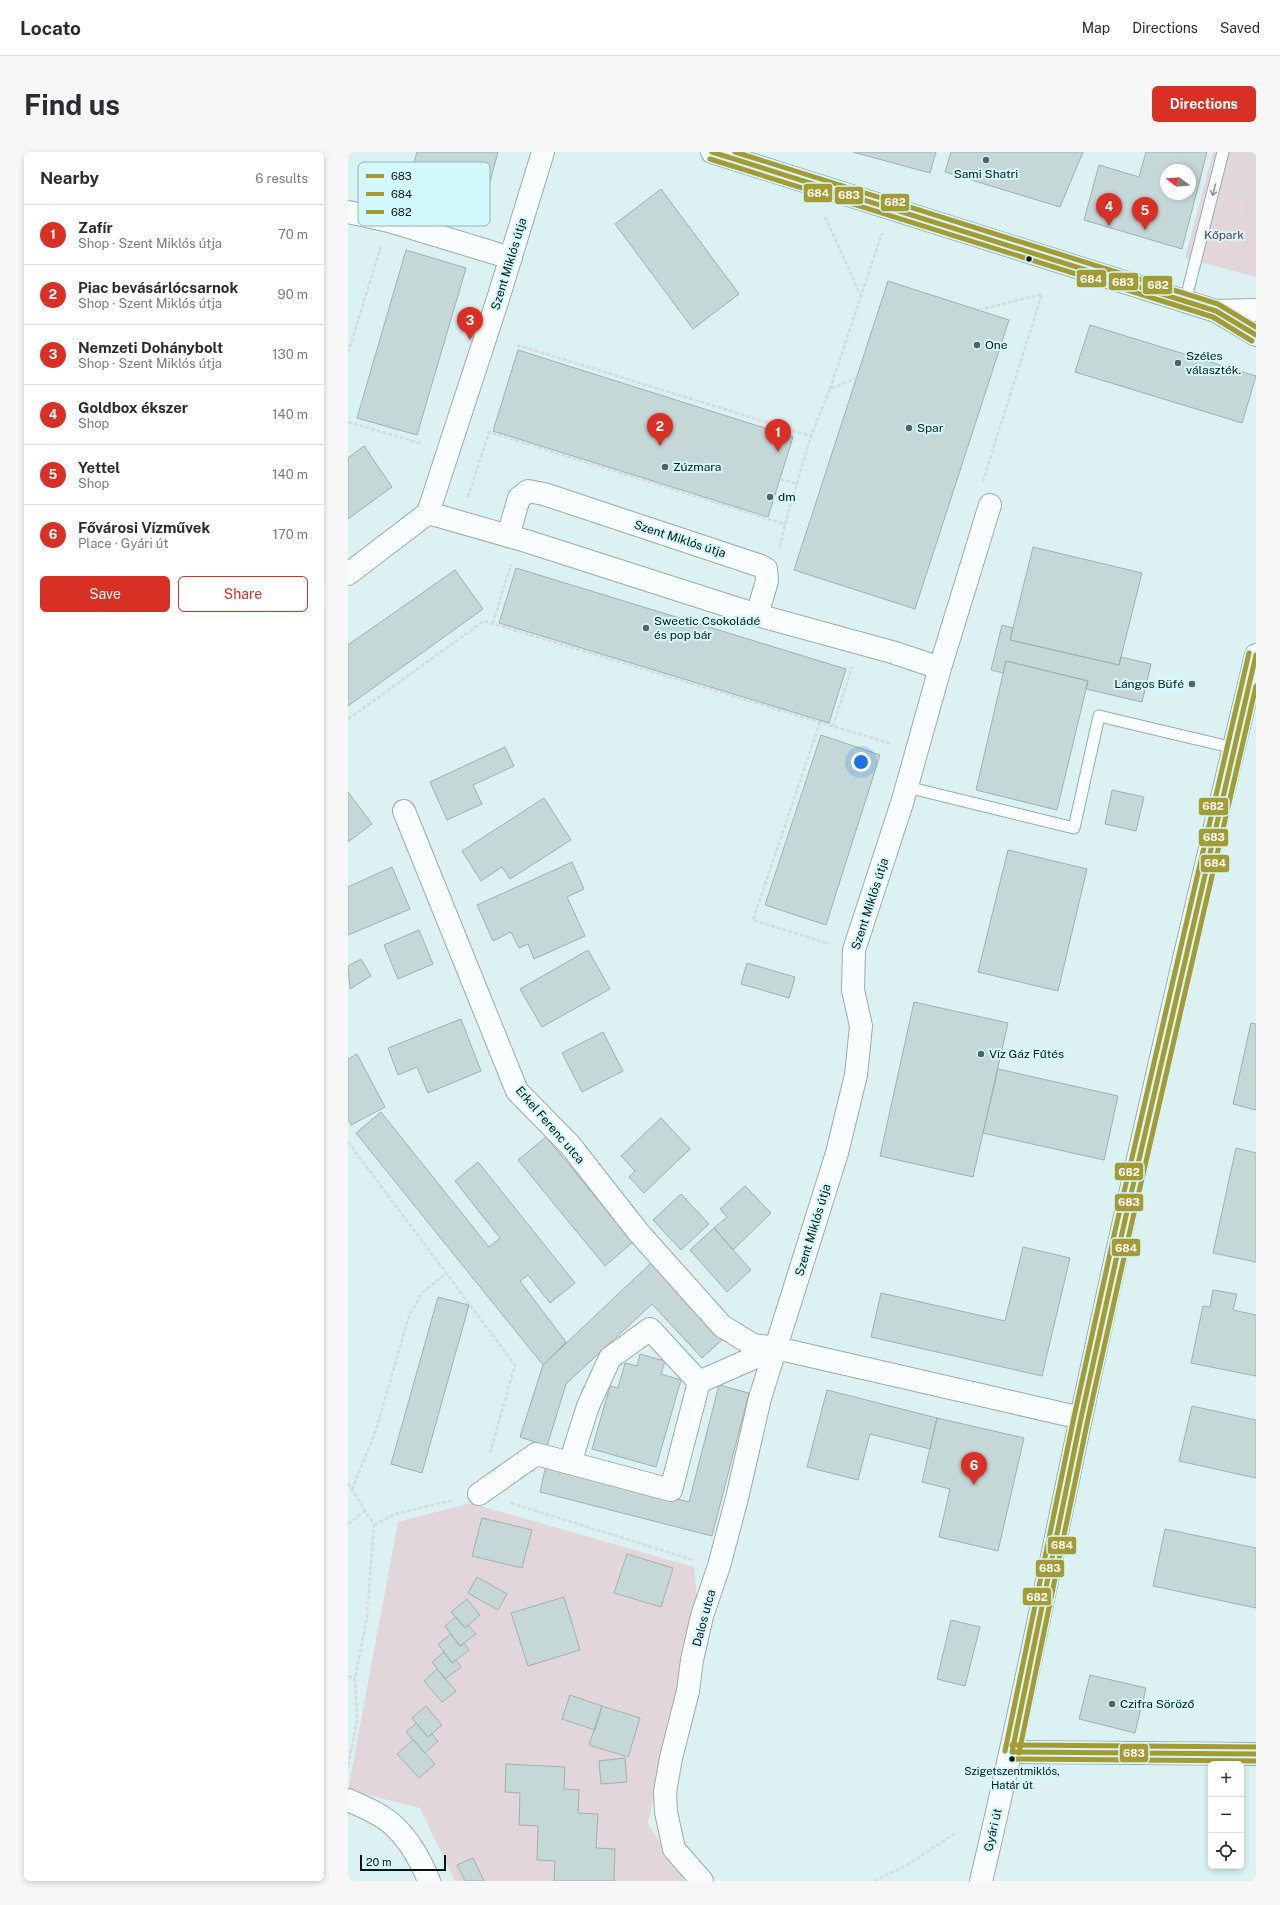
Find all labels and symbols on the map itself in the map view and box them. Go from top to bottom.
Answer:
marker: Sami Shatri [981,155,991,165]
legend [358,162,490,226]
north arrow [1160,164,1196,200]
place label: Sami Shatri [954,167,1018,181]
text: 683 [391,170,412,182]
line badge: 684 [803,183,833,203]
one-way arrow [1210,183,1217,196]
line badge: 683 [834,186,864,205]
text: 684 [807,187,829,199]
text: 684 [391,188,412,200]
text: 683 [838,189,860,201]
line badge: 682 [880,193,910,212]
pin: 4 [1096,193,1122,226]
text: 682 [884,196,906,208]
pin: 5 [1132,197,1158,230]
text: 682 [391,206,412,218]
street label: Szent Miklós útja [488,216,530,312]
park label: Kőpark [1204,228,1244,242]
unlabelled marker [1024,254,1034,264]
line badge: 684 [1076,269,1107,288]
line badge: 683 [1108,272,1139,291]
text: 684 [1080,273,1102,285]
line badge: 682 [1142,275,1173,295]
text: 683 [1112,276,1134,288]
text: 682 [1147,279,1169,291]
pin: 3 [457,307,483,340]
place label: One [985,338,1008,352]
marker: One [972,340,982,350]
place label: Széles választék. [1186,349,1241,377]
marker: Széles választék. [1173,358,1183,368]
pin: 2 [647,413,673,446]
pin: 1 [765,419,791,452]
place label: Spar [917,421,944,435]
marker: Spar [904,423,914,433]
place label: Zúzmara [673,460,721,474]
marker: Zúzmara [660,462,670,472]
place label: dm [778,490,796,504]
marker: dm [765,492,775,502]
street label: Szent Miklós útja [632,518,728,560]
place label: Sweetic Csokoládé és pop bár [654,614,760,642]
marker: Sweetic Csokoládé és pop bár [641,623,651,633]
place label: Lángos Büfé [1114,677,1184,691]
marker: Lángos Büfé [1187,679,1197,689]
your location [851,752,871,772]
line badge: 682 [1198,797,1229,816]
text: 682 [1202,800,1224,812]
line badge: 683 [1198,828,1229,847]
text: 683 [1203,831,1225,843]
line badge: 684 [1200,854,1230,873]
street label: Szent Miklós útja [849,856,891,952]
text: 684 [1204,857,1226,869]
place label: Víz Gáz Fűtés [989,1047,1064,1061]
marker: Víz Gáz Fűtés [976,1049,986,1059]
street label: Erkel Ferenc utca [513,1084,587,1166]
line badge: 682 [1114,1162,1144,1181]
text: 682 [1118,1166,1140,1178]
street label: Szent Miklós útja [792,1182,834,1278]
line badge: 683 [1114,1193,1144,1212]
text: 683 [1118,1196,1140,1208]
line badge: 684 [1111,1238,1141,1257]
text: 684 [1115,1242,1137,1254]
pin: 6 [961,1452,987,1485]
line badge: 684 [1047,1536,1077,1555]
text: 684 [1051,1539,1073,1551]
line badge: 683 [1035,1559,1065,1578]
text: 683 [1039,1562,1061,1574]
line badge: 682 [1022,1587,1052,1606]
street label: Dalos utca [690,1588,718,1648]
text: 682 [1026,1591,1048,1603]
place label: Czifra Söröző [1120,1697,1195,1711]
marker: Czifra Söröző [1107,1699,1117,1709]
line badge: 683 [1119,1743,1149,1763]
text: 683 [1123,1747,1145,1759]
marker: Szigetszentmiklós, Határ út [1007,1754,1017,1764]
place label: Szigetszentmiklós, Határ út [964,1765,1060,1791]
street label: Gyári út [981,1807,1005,1853]
scale bar [360,1853,446,1872]

